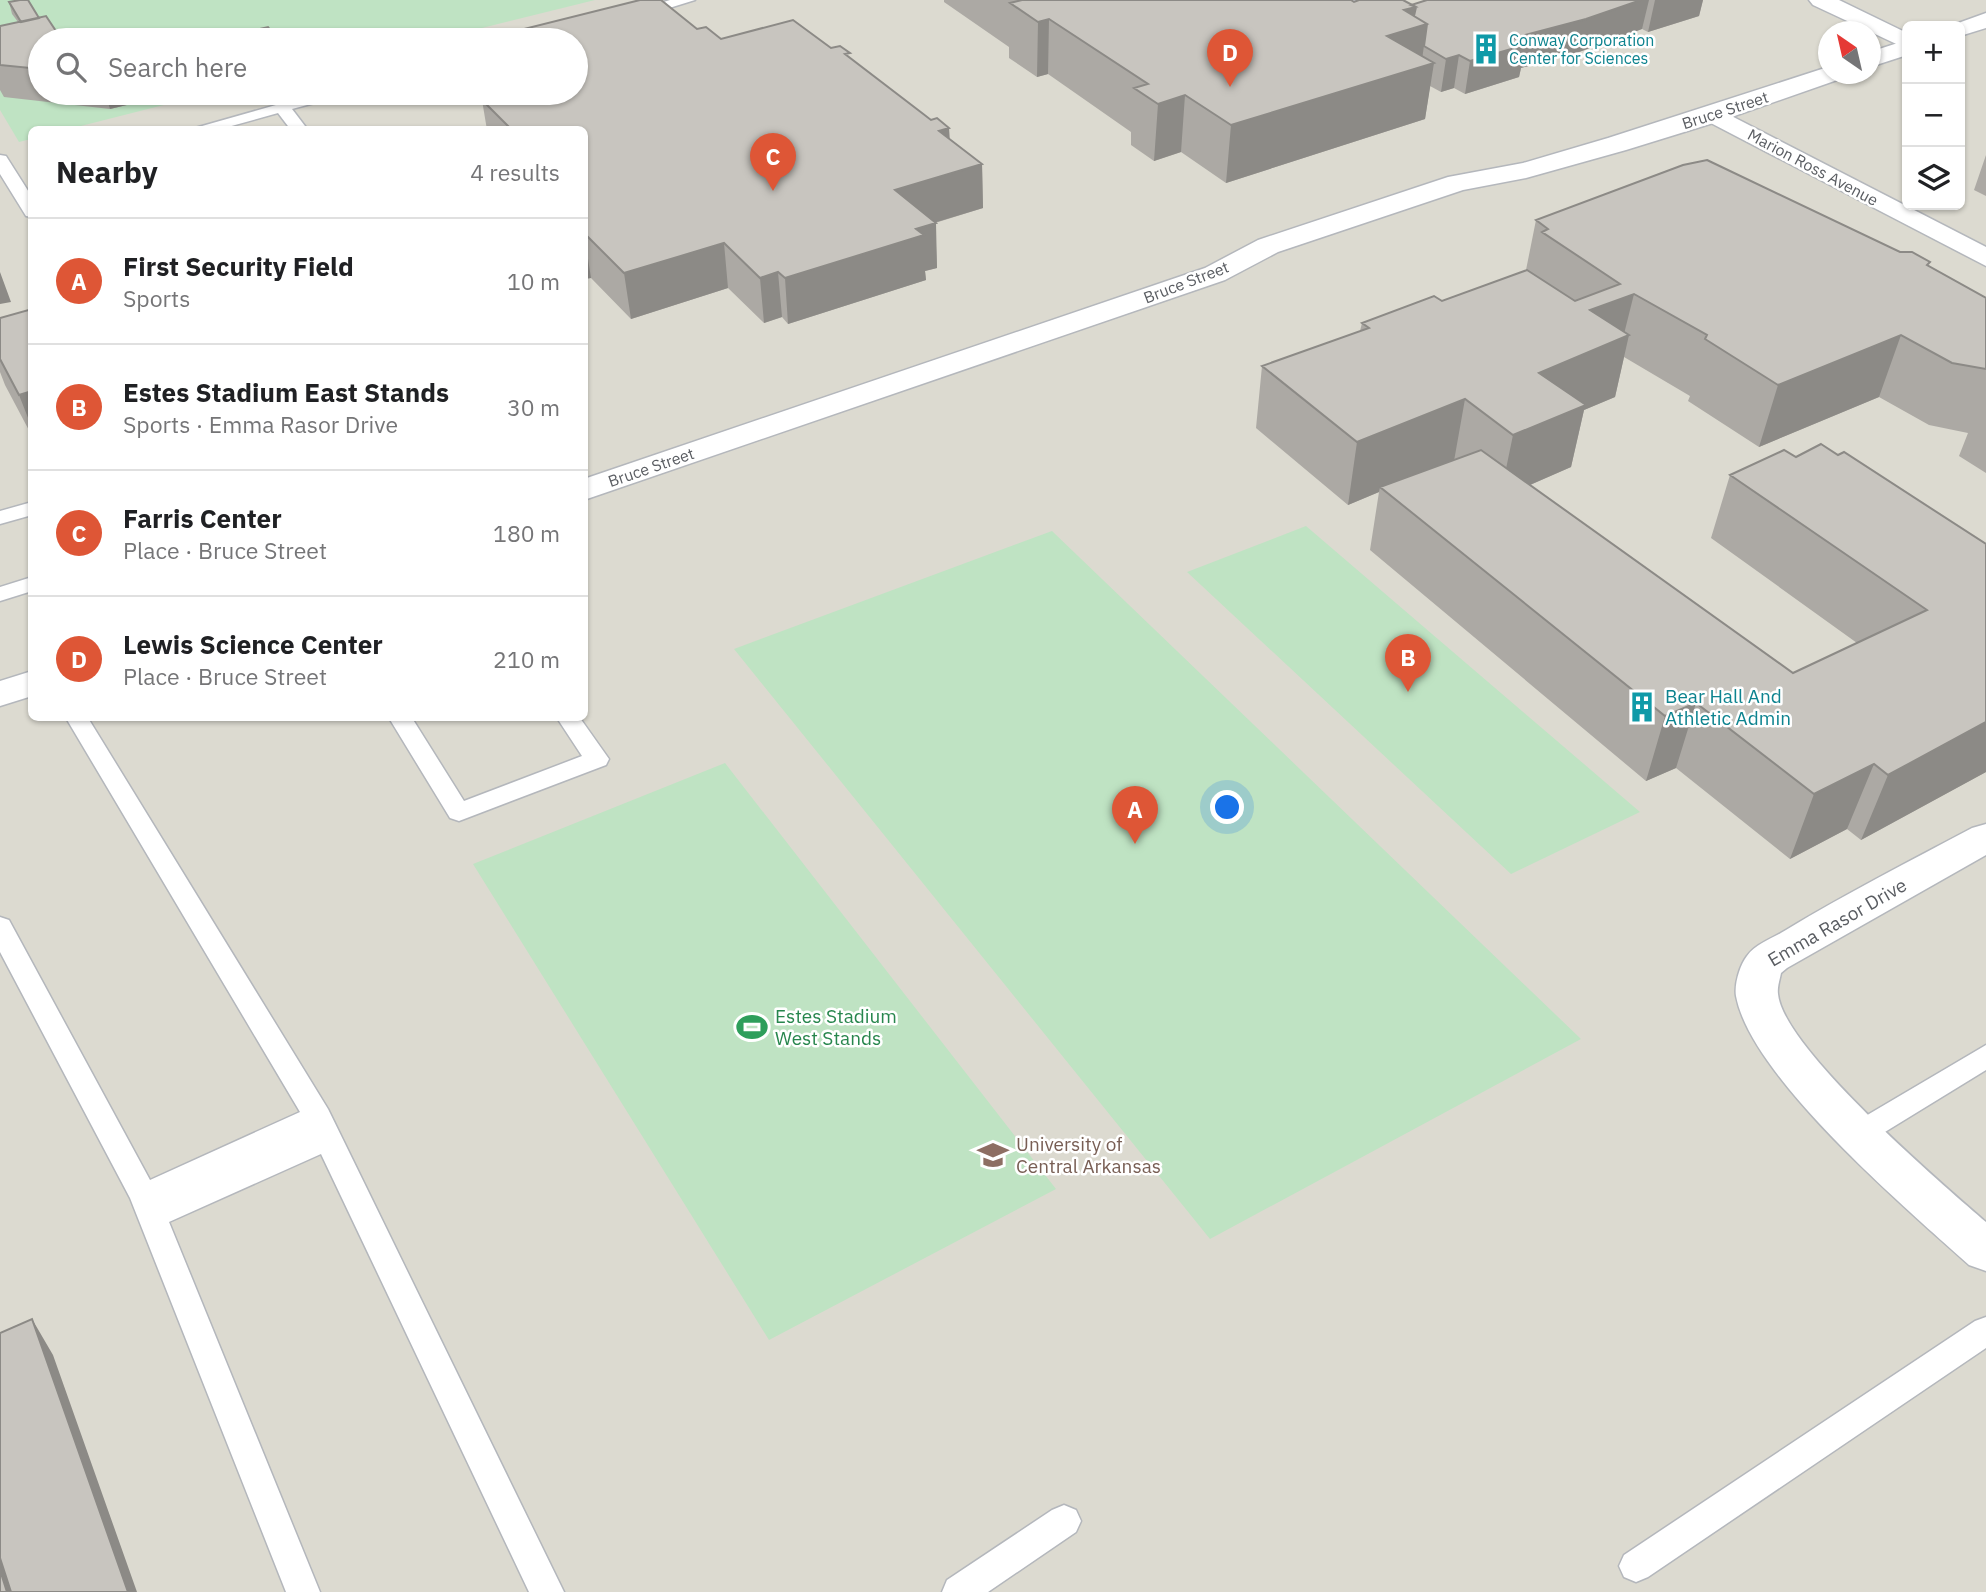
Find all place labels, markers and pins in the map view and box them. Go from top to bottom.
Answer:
pin: D [1207,29,1253,87]
place label: Conway Corporation Center for Sciences [1509,30,1654,68]
building icon: Conway Corporation Center for Sciences [1469,32,1503,66]
pin: C [750,133,796,191]
pin: B [1385,634,1431,692]
place label: Bear Hall And Athletic Admin [1665,684,1791,730]
building icon: Bear Hall And Athletic Admin [1625,690,1659,724]
pin: A [1112,786,1158,844]
place label: Estes Stadium West Stands [775,1004,897,1050]
sports icon: Estes Stadium West Stands [735,1010,769,1044]
place label: University of Central Arkansas [1016,1132,1161,1178]
school or university icon: University of Central Arkansas [976,1138,1010,1172]

